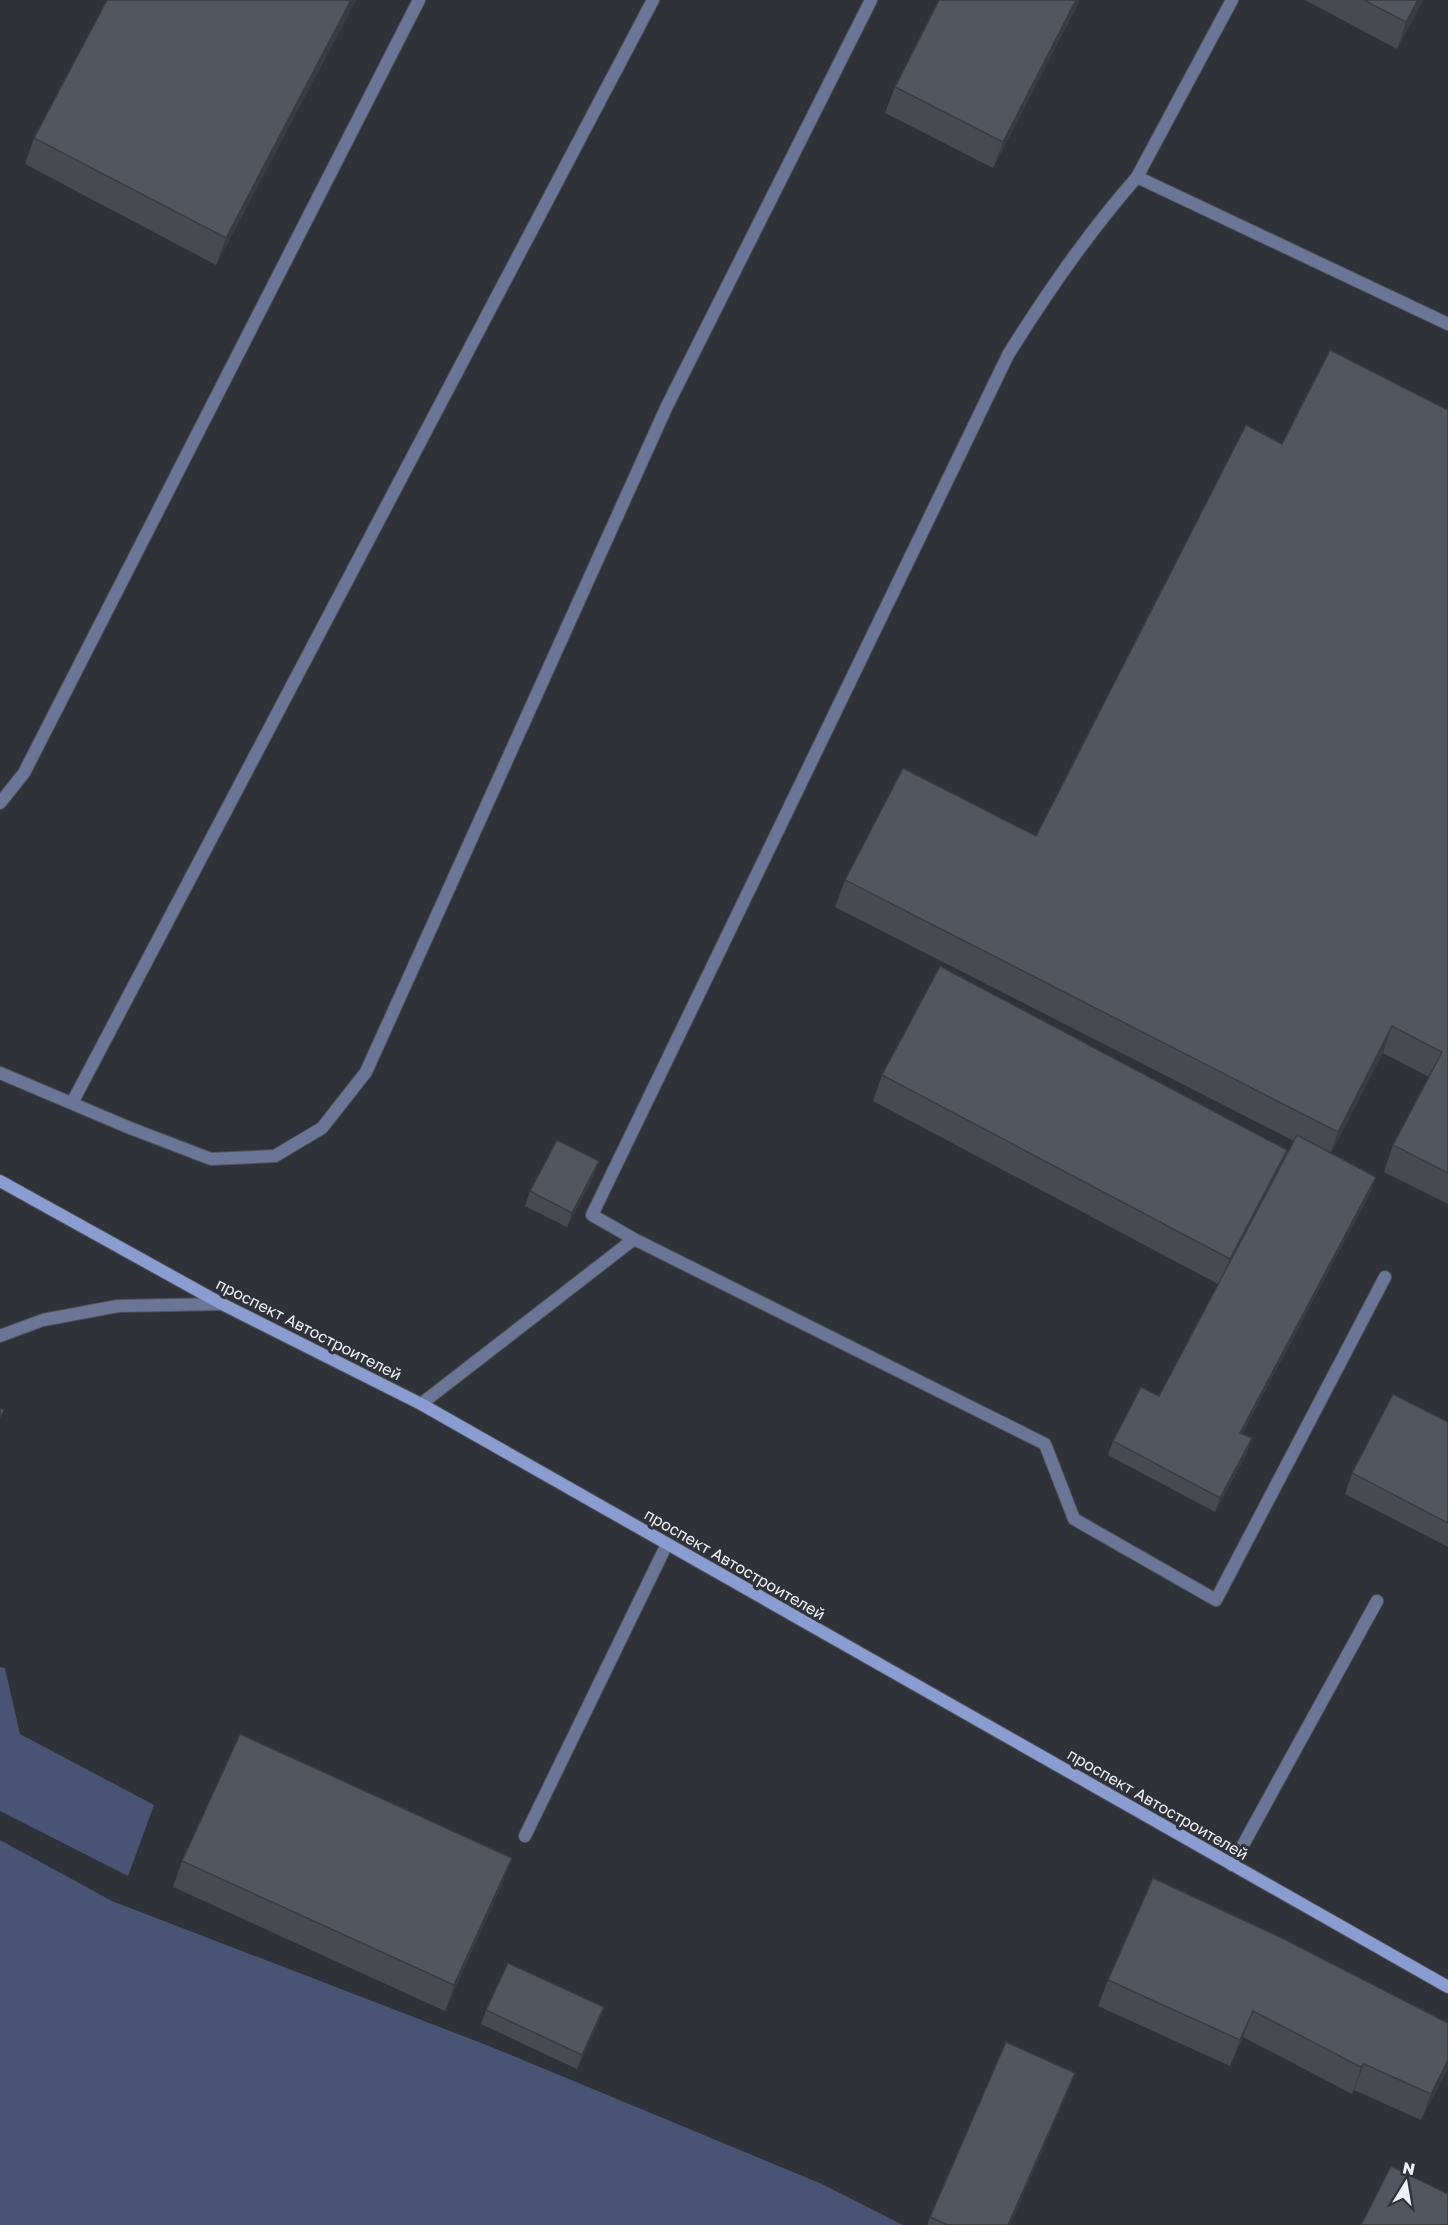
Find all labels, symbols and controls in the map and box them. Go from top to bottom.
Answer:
street label: проспект Автостроителей [213,1273,405,1385]
street label: проспект Автостроителей [641,1504,829,1624]
street label: проспект Автостроителей [1064,1744,1252,1864]
north arrow [1376,2153,1436,2213]
text: N [1401,2157,1417,2179]

